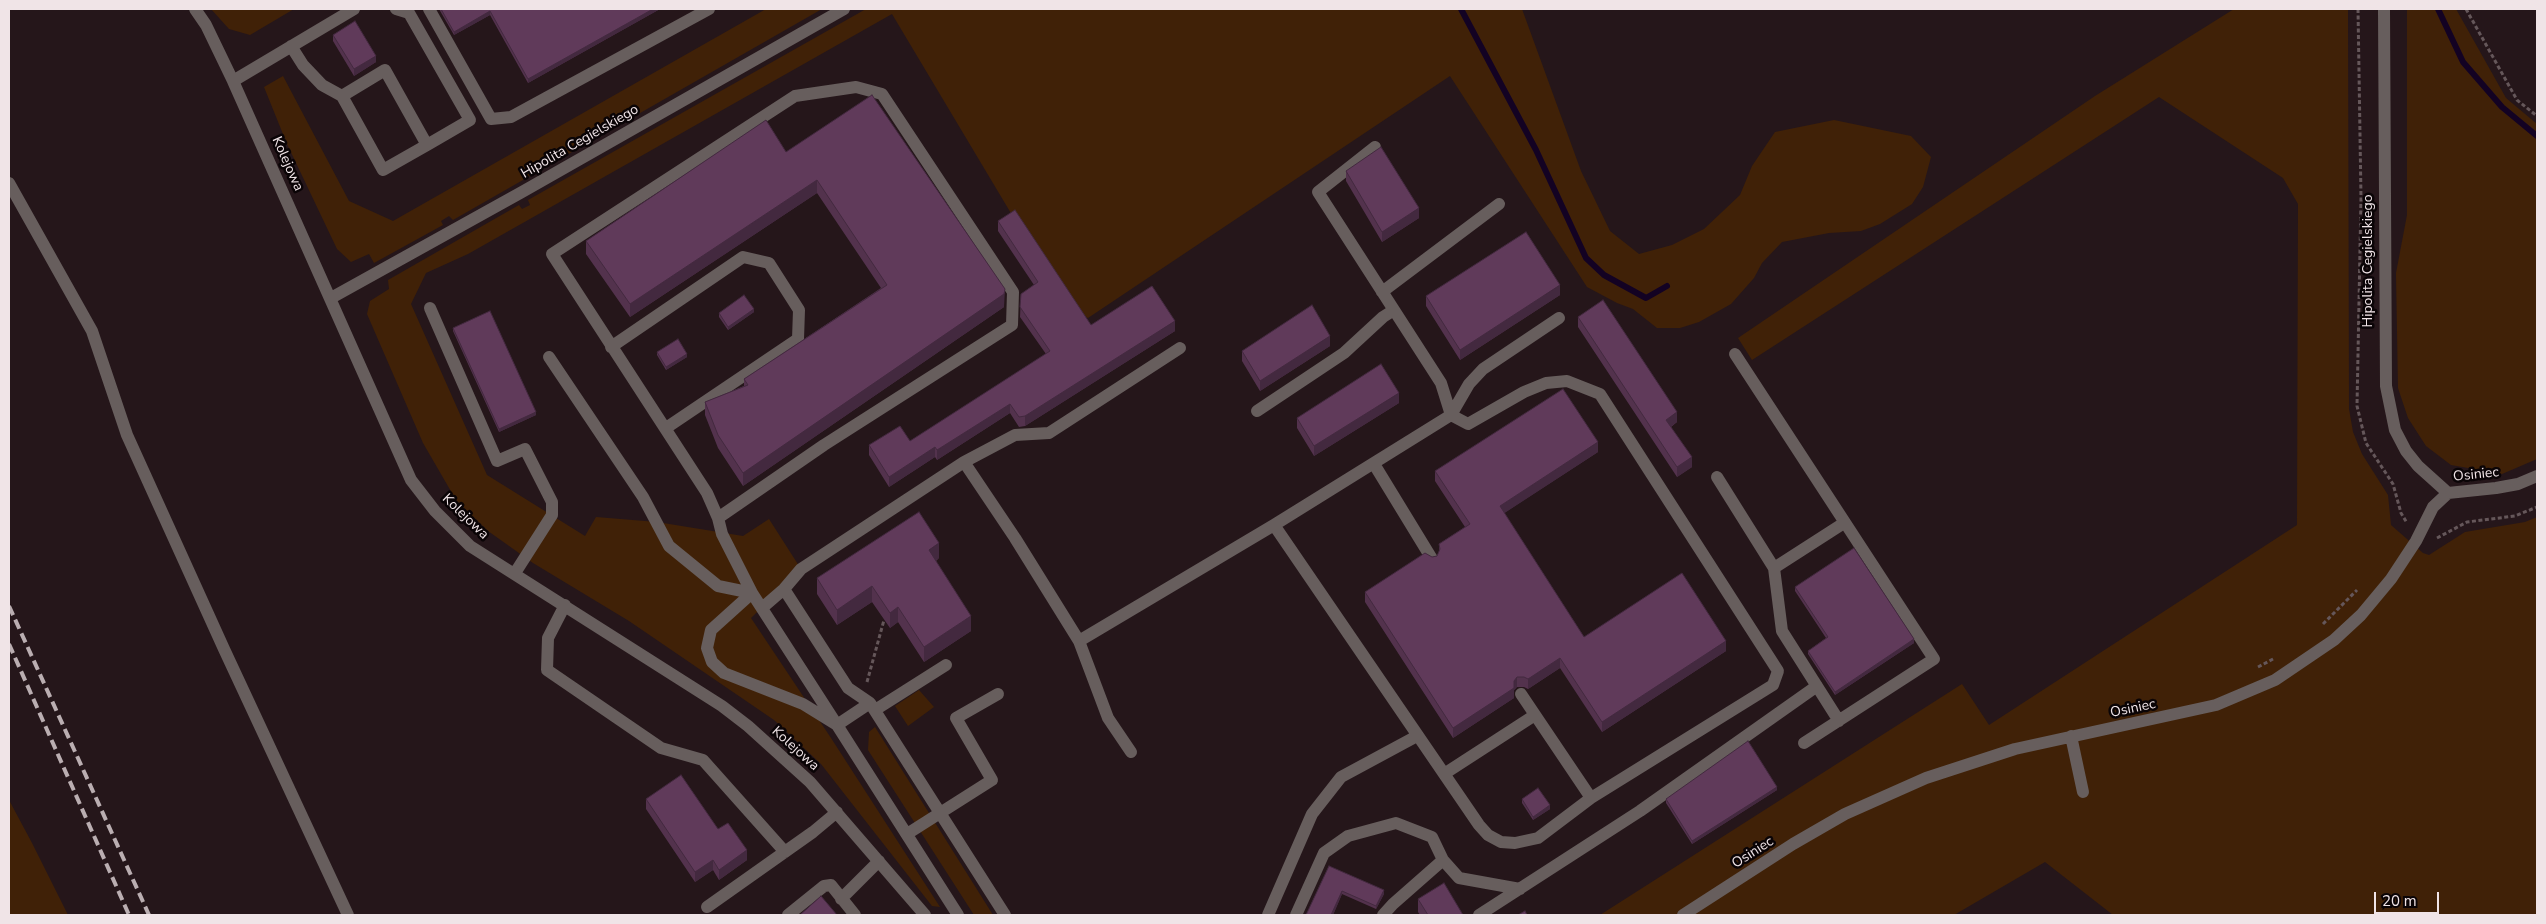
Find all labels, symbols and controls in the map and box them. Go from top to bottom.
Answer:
street label: Hipolita Cegielskiego [518,101,642,183]
street label: Kolejowa [268,134,306,194]
street label: Hipolita Cegielskiego [2361,195,2377,327]
street label: Osiniec [2452,464,2500,486]
street label: Kolejowa [438,491,492,543]
street label: Osiniec [2109,696,2157,722]
street label: Kolejowa [768,723,822,775]
street label: Osiniec [1729,833,1777,873]
scale bar [2376,882,2441,914]
text: 20 m [2382,891,2417,911]

